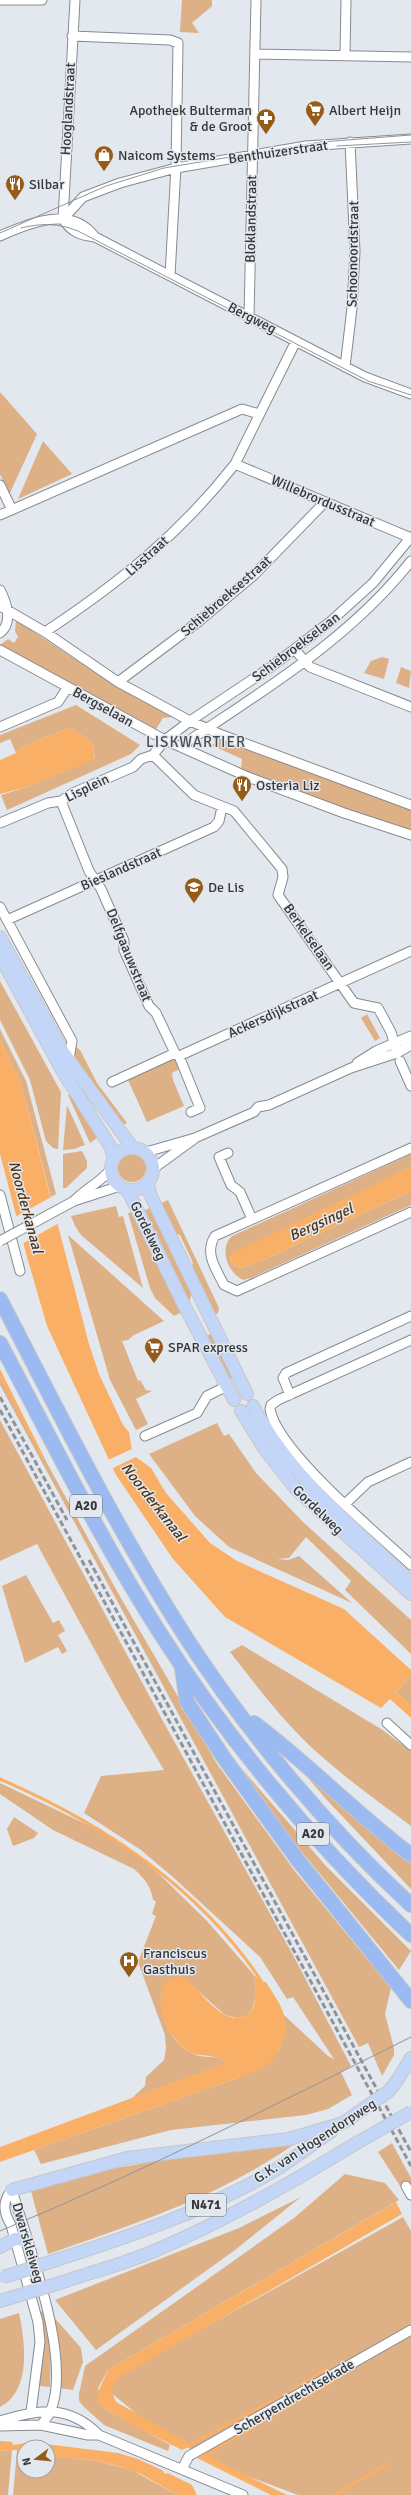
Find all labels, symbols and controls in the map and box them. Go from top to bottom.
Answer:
street label: Hooglandstraat [57,62,79,156]
supermarket icon: Albert Heijn [304,99,326,127]
place label: Apotheek Bulterman & de Groot [129,102,252,135]
place label: Albert Heijn [329,102,401,119]
pharmacy icon: Apotheek Bulterman & de Groot [255,107,277,135]
street label: Benthuizerstraat [227,137,329,167]
shop icon: Naicom Systems [93,144,115,172]
place label: Naicom Systems [118,147,216,164]
restaurant icon: Silbar [4,173,26,201]
street label: Bloklandstraat [242,175,260,263]
place label: Silbar [29,176,65,193]
street label: Schoonoordstraat [344,201,362,307]
street label: Bergweg [225,299,279,337]
street label: Willebrordusstraat [268,471,378,531]
street label: Lisstraat [122,532,172,580]
street label: Schiebroeksestraat [177,552,275,640]
street label: Schiebroekselaan [249,608,343,686]
street label: Bergselaan [70,683,136,731]
district label: LISKWARTIER [146,733,246,751]
street label: Lisplein [62,770,112,806]
restaurant icon: Osteria Liz [231,774,253,802]
place label: Osteria Liz [256,777,320,794]
street label: Bieslandstraat [78,844,164,894]
school or university icon: De Lis [183,876,205,904]
place label: De Lis [208,879,244,896]
street label: Berkelselaan [280,900,338,974]
street label: Delfgaauwstraat [103,906,155,1004]
street label: Ackersdijkstraat [225,986,321,1042]
water label: Noorderkanaal [5,1159,47,1257]
street label: Gordelweg [126,1198,170,1264]
water label: Bergsingel [286,1199,357,1245]
supermarket icon: SPAR express [143,1336,165,1364]
place label: SPAR express [168,1339,248,1356]
water label: Noorderkanaal [118,1459,191,1546]
street label: Gordelweg [289,1482,347,1538]
road number: A20 [70,1495,102,1517]
road number: A20 [297,1823,329,1845]
place label: Franciscus Gasthuis [143,1945,207,1978]
hospital icon: Franciscus Gasthuis [118,1950,140,1978]
street label: G.K. van Hogendorpweg [251,2095,379,2187]
road number: N471 [186,2194,226,2216]
street label: Dwarskleiweg [8,2201,48,2285]
street label: Scherpendrechtsekade [231,2356,357,2438]
north arrow [16,2439,56,2479]
text: N [20,2456,34,2467]

